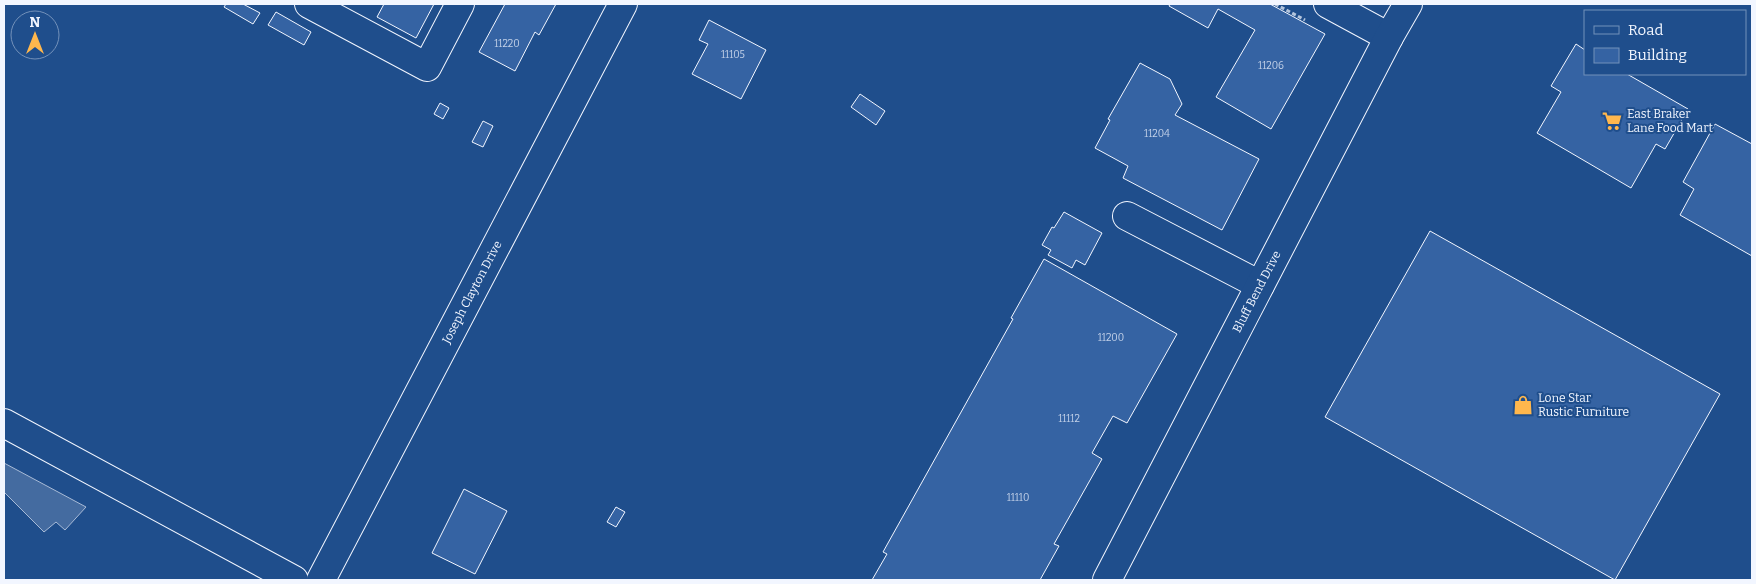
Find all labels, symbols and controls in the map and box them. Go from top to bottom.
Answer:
north arrow [10,10,60,60]
legend [1584,10,1746,75]
text: N [30,14,41,31]
text: Road [1628,21,1663,39]
house number: 11220 [494,38,520,50]
text: Building [1628,46,1687,64]
house number: 11105 [721,49,745,61]
house number: 11206 [1258,60,1284,72]
place label: East Braker Lane Food Mart [1627,107,1713,135]
supermarket icon: East Braker Lane Food Mart [1601,110,1623,132]
house number: 11204 [1144,128,1170,140]
street label: Joseph Clayton Drive [439,238,505,347]
street label: Bluff Bend Drive [1230,248,1284,335]
house number: 11200 [1098,332,1124,344]
place label: Lone Star Rustic Furniture [1538,391,1629,419]
shop icon: Lone Star Rustic Furniture [1512,394,1534,416]
house number: 11112 [1058,413,1080,425]
house number: 11110 [1007,492,1029,504]

